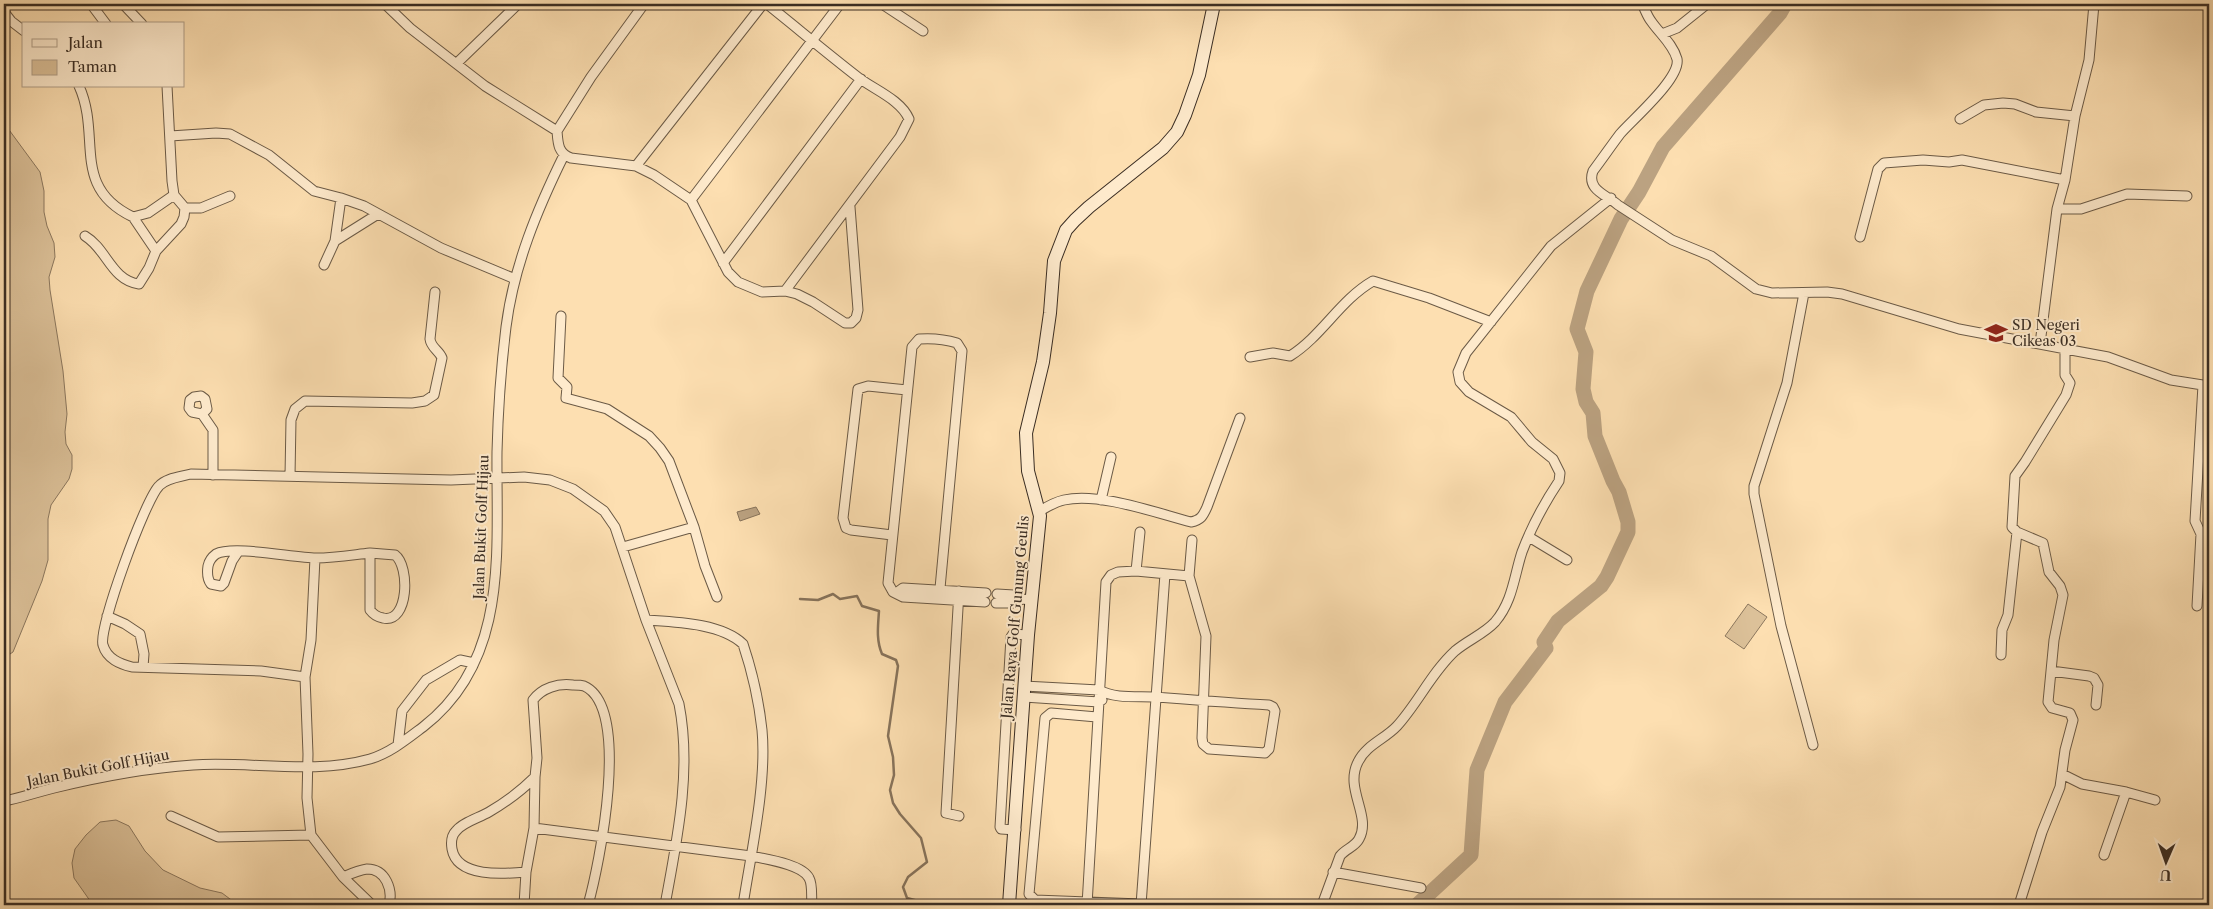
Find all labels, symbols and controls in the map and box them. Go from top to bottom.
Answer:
legend [22,22,185,88]
text: Jalan [66,33,103,52]
text: Taman [68,57,118,76]
place label: SD Negeri Cikeas 03 [2012,316,2080,350]
school or university icon: SD Negeri Cikeas 03 [1983,320,2009,346]
street label: Jalan Bukit Golf Hijau [469,454,493,602]
street label: Jalan Raya Golf Gunung Geulis [997,515,1033,721]
street label: Jalan Bukit Golf Hijau [23,745,171,791]
north arrow [2140,836,2190,886]
text: U [2159,866,2172,884]

